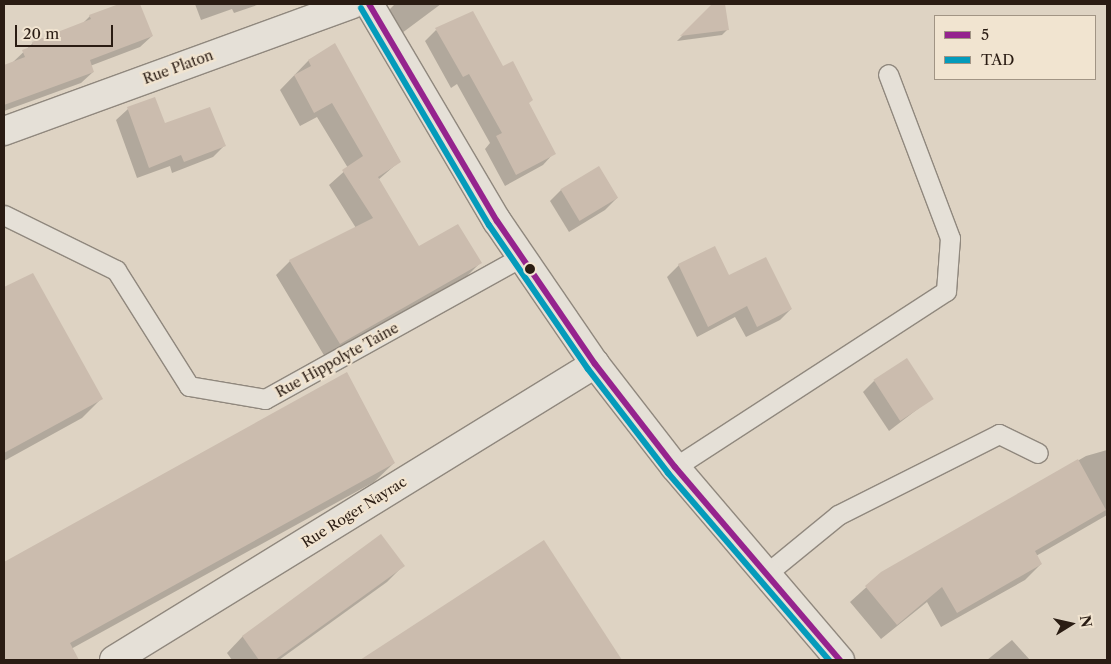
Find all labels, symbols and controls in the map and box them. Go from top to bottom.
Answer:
scale bar [18,15,115,47]
legend [934,15,1096,80]
text: 20 m [23,24,59,43]
text: 5 [981,25,989,44]
street label: Rue Platon [141,47,215,87]
text: TAD [981,50,1014,69]
unlabelled marker [525,264,535,274]
street label: Rue Hippolyte Taine [272,319,402,401]
street label: Rue Roger Nayrac [298,473,410,551]
north arrow [1046,599,1096,649]
text: N [1076,614,1096,629]

